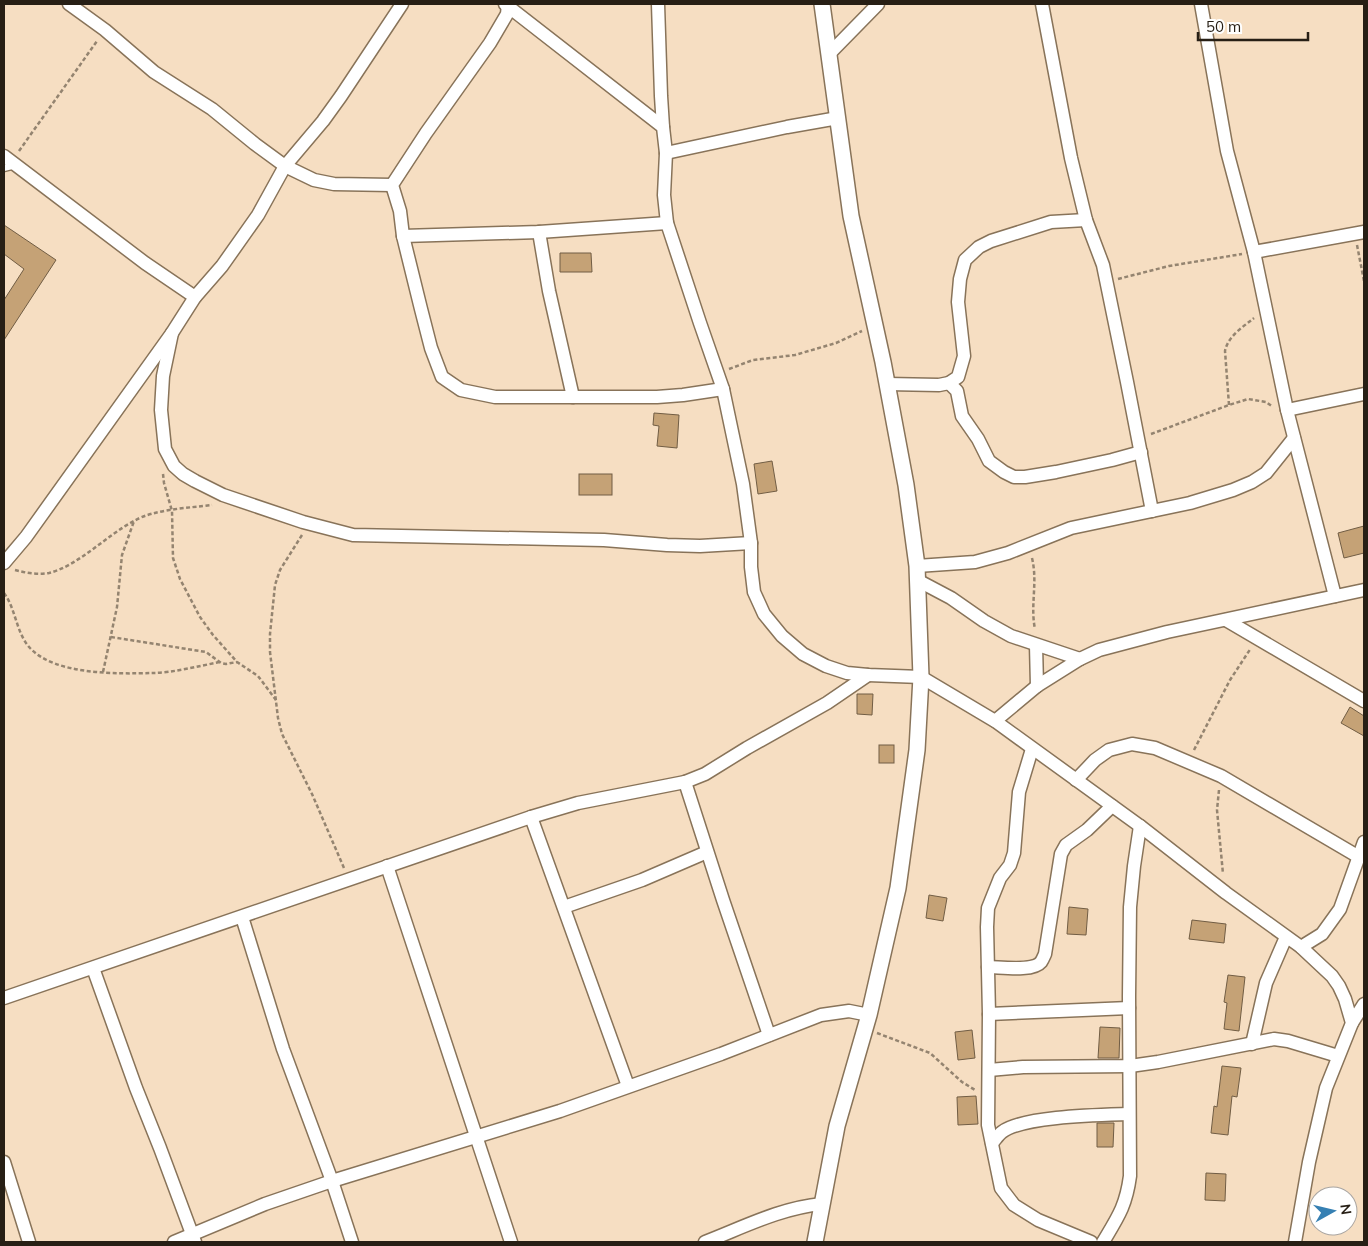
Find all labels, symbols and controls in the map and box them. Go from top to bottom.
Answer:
scale bar [1198,10,1308,42]
text: 50 m [1206,17,1241,36]
north arrow [1308,1186,1358,1236]
text: N [1336,1203,1356,1216]

